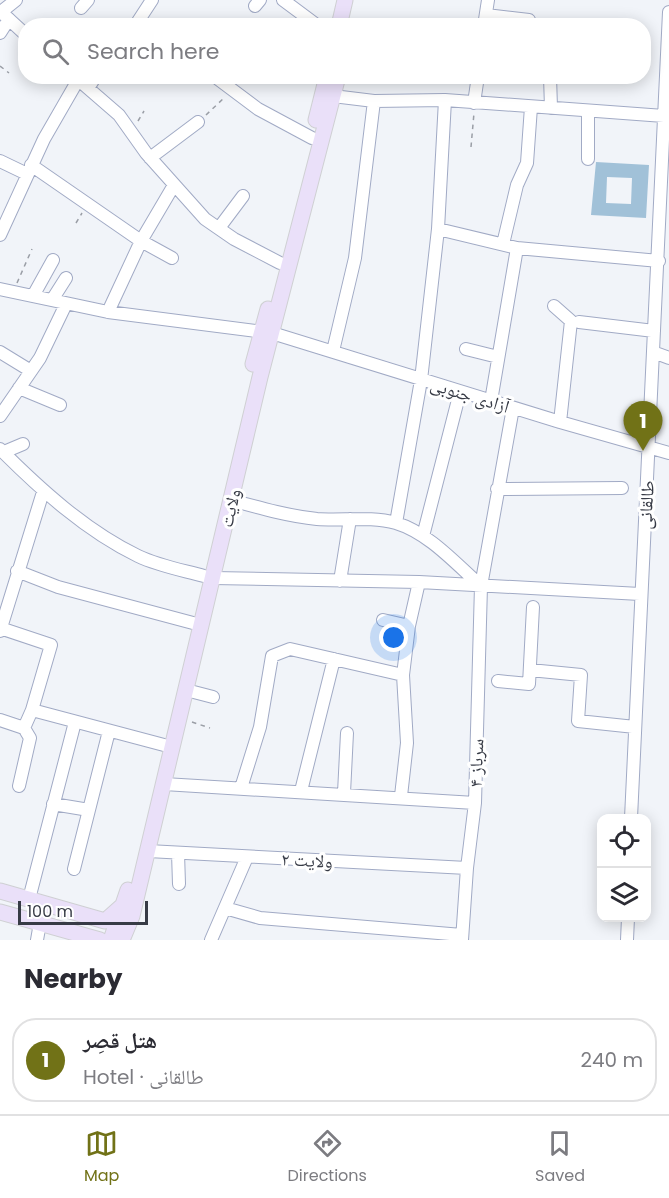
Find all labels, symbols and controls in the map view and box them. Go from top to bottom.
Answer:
search box [18,18,651,84]
icon: search [39,35,72,68]
text: Search here [87,36,220,67]
street label: آزادی جنوبی [427,371,513,419]
pin: 1 [624,402,662,451]
street label: طالقانی [632,480,660,530]
street label: ولایت [213,486,247,530]
your location [379,623,408,652]
street label: سرباز ۴ [463,738,489,788]
map controls [597,814,651,922]
button: locate [597,814,651,868]
street label: ولایت ۲ [281,846,333,874]
button: layers [597,868,651,922]
scale bar [18,898,148,926]
text: 100 m [27,900,73,923]
text: Nearby [24,961,122,997]
text: هتل قصِر [83,1025,157,1056]
text: 1 [42,1046,49,1074]
text: 240 m [580,1046,643,1074]
text: Hotel · طالقانی [83,1063,204,1091]
tab: Map [84,1127,119,1188]
tab: Directions [288,1127,367,1188]
tab: Saved [535,1127,585,1188]

